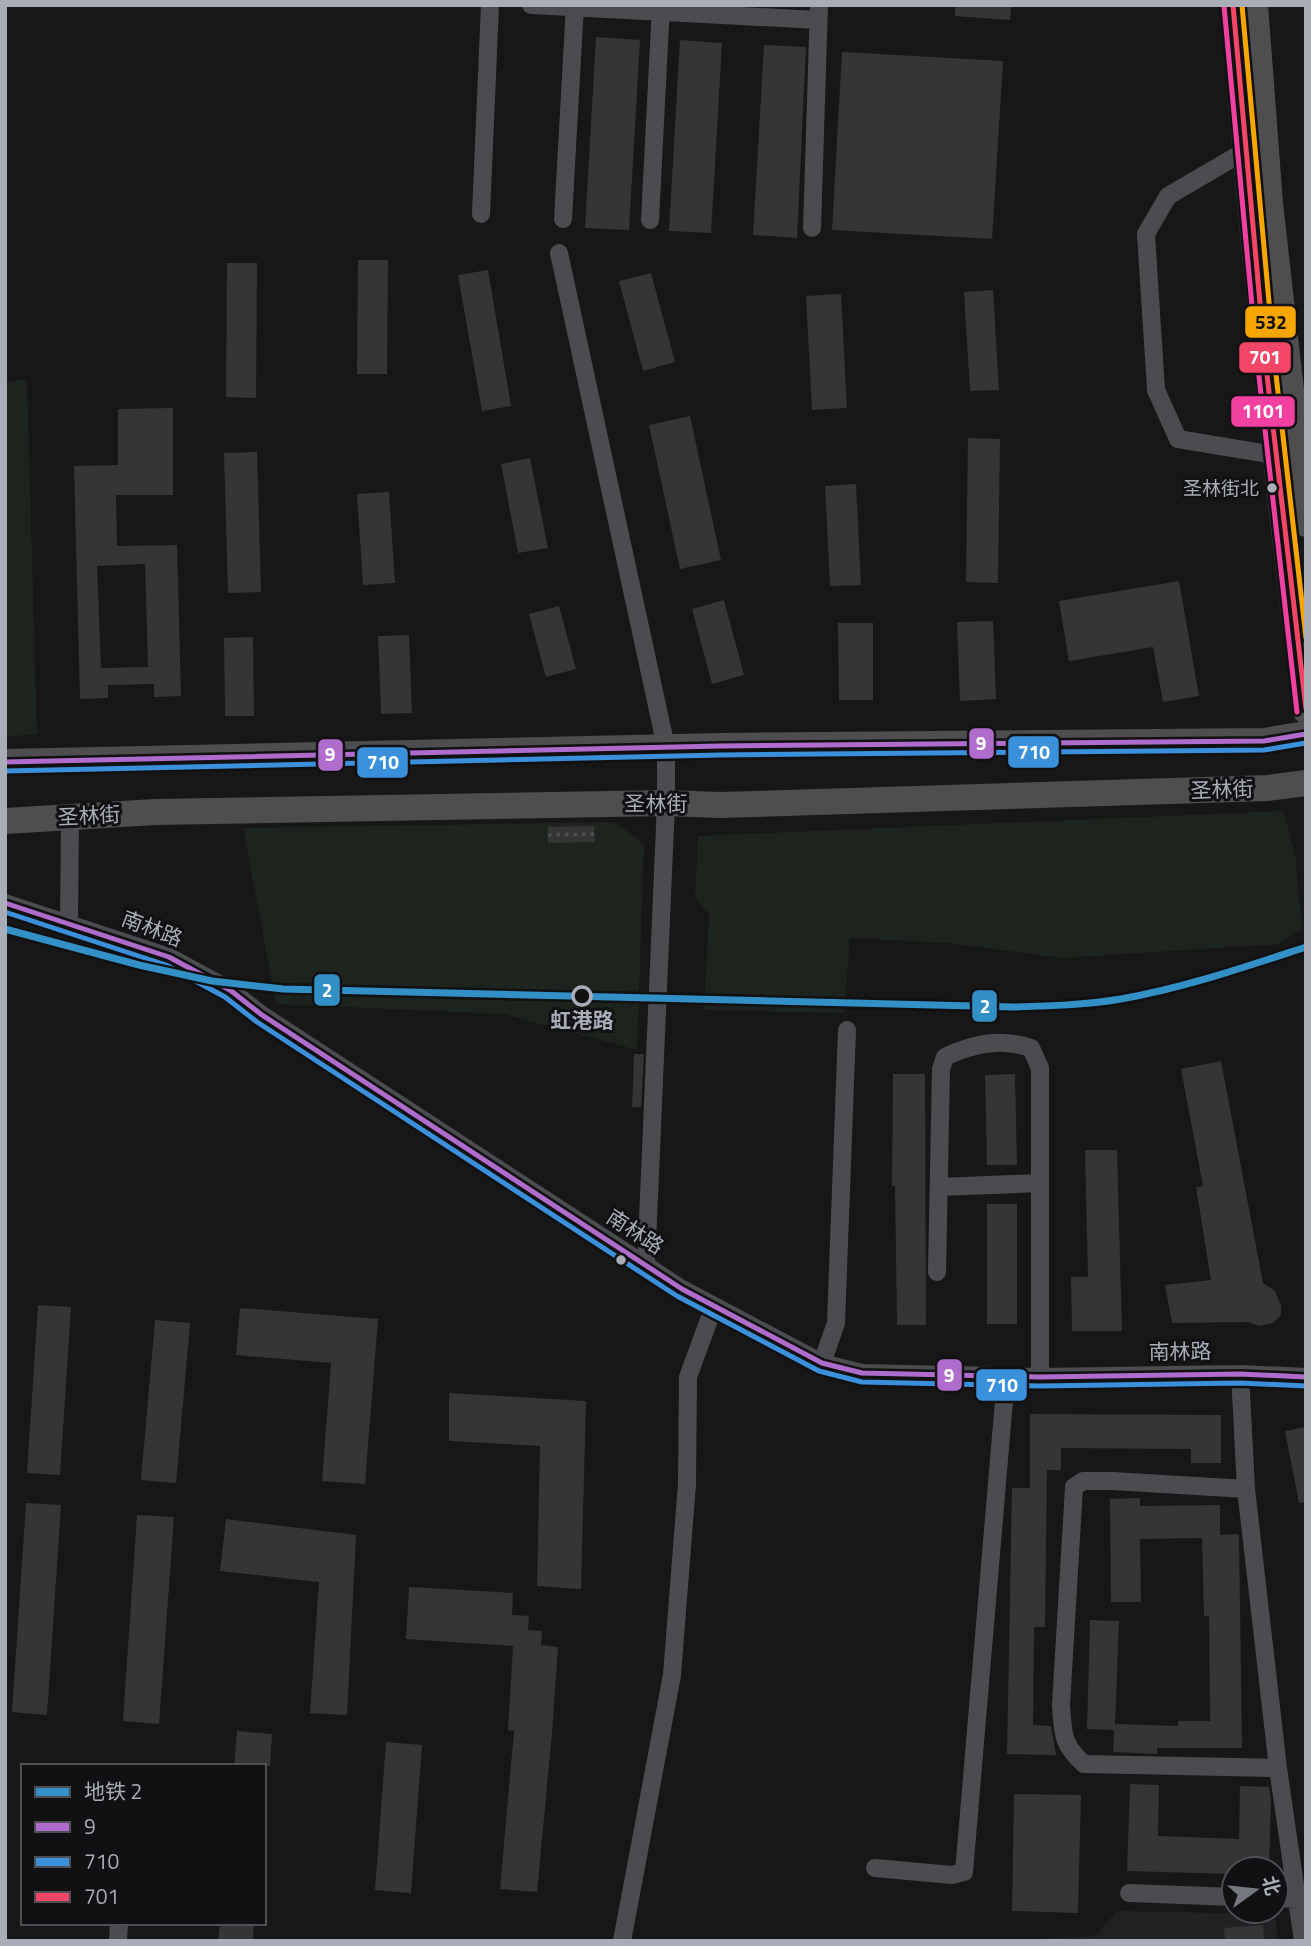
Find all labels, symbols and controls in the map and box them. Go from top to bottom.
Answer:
line badge: 532 [1244,305,1297,339]
text: 532 [1255,307,1287,336]
line badge: 701 [1238,341,1292,374]
text: 701 [1249,342,1281,371]
line badge: 1101 [1230,395,1296,428]
text: 1101 [1242,396,1284,425]
place label: 圣林街北 [1183,473,1259,502]
marker: 圣林街北 [1265,481,1279,495]
line badge: 9 [968,727,995,760]
text: 9 [976,728,986,757]
line badge: 710 [1007,735,1060,769]
text: 710 [1018,737,1050,766]
line badge: 9 [317,738,344,772]
text: 9 [325,739,335,768]
line badge: 710 [356,746,409,779]
text: 710 [367,747,399,776]
street label: 圣林街 [1190,772,1254,806]
street label: 圣林街 [625,787,688,819]
street label: 圣林街 [57,797,121,833]
street label: 南林路 [117,902,188,954]
line badge: 2 [313,973,341,1007]
text: 2 [322,975,332,1004]
marker: 虹港路 [572,986,592,1006]
line badge: 2 [971,989,998,1023]
text: 2 [980,991,990,1020]
place label: 虹港路 [551,1004,614,1036]
street label: 南林路 [600,1201,671,1262]
unlabelled marker [614,1253,628,1267]
street label: 南林路 [1148,1334,1212,1368]
line badge: 9 [936,1358,963,1392]
text: 9 [944,1360,954,1389]
line badge: 710 [975,1368,1028,1402]
text: 710 [986,1370,1018,1399]
legend [21,1764,266,1925]
text: 地铁 2 [84,1775,142,1807]
text: 9 [84,1810,96,1842]
text: 710 [84,1845,119,1877]
north arrow [1220,1855,1290,1925]
text: 北 [1255,1873,1288,1898]
text: 701 [84,1880,119,1912]

